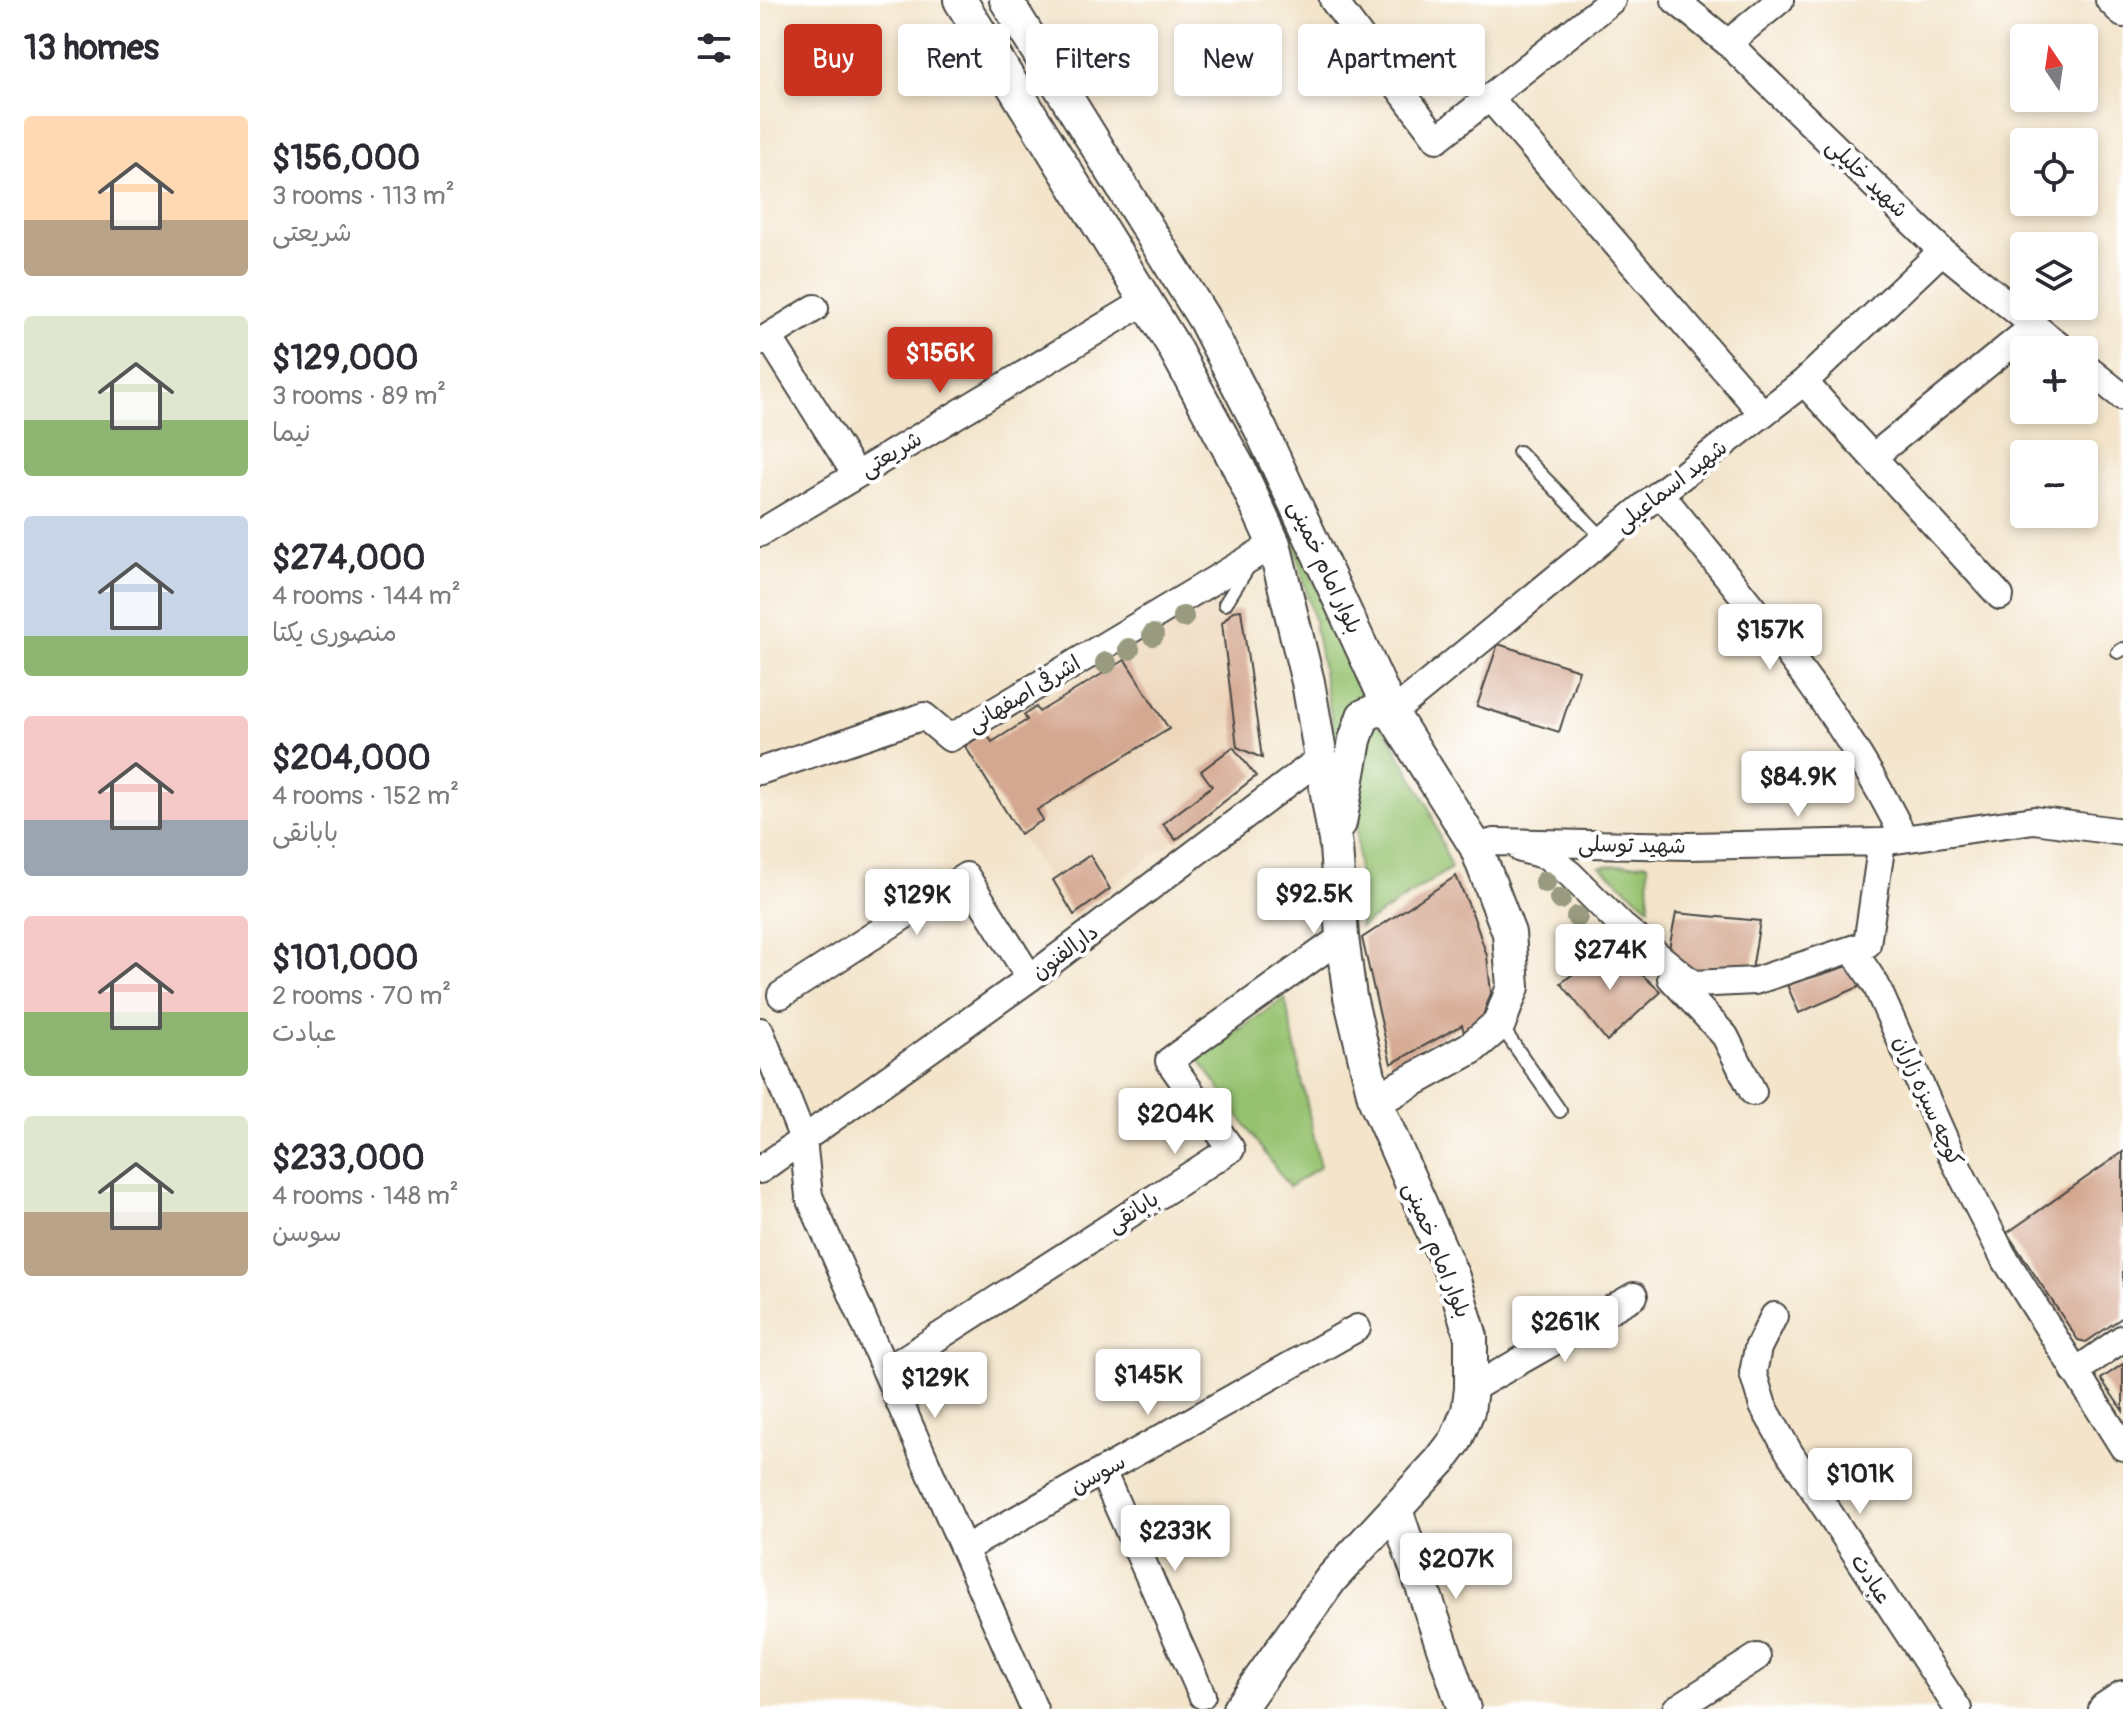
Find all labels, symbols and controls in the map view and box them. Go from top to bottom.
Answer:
chip: Buy [784,24,882,96]
chip: Rent [898,24,1010,96]
chip: Filters [1026,24,1158,96]
chip: New [1174,24,1282,96]
chip: Apartment [1298,24,1485,96]
north arrow [2010,24,2098,112]
map controls [2010,24,2098,528]
icon: filters [692,26,736,70]
text: 13 homes [24,27,159,70]
button: locate [2010,128,2098,216]
street label: شهید خلیلی [1820,132,1914,224]
text: $156,000 [272,137,420,180]
icon: home [88,148,184,244]
text: 3 rooms · 113 m² [272,180,455,212]
text: شریعتی [272,217,352,249]
button: layers [2010,232,2098,320]
pin: $156K [884,327,996,395]
button: + [2010,336,2098,424]
text: $129,000 [272,337,419,380]
text: $156K [905,337,975,369]
icon: home [88,348,184,444]
text: 3 rooms · 89 m² [272,380,446,412]
text: نیما [272,417,311,449]
street label: شریعتی [855,425,927,483]
street label: شهید اسماعیلی [1609,433,1733,539]
button: − [2010,440,2098,528]
street label: بلوار امام خمینی [1280,496,1368,639]
text: $274,000 [272,537,425,580]
icon: home [88,548,184,644]
text: 4 rooms · 144 m² [272,580,461,612]
pin: $157K [1714,604,1826,672]
text: $157K [1736,614,1804,646]
text: منصوری یکتا [272,617,397,649]
street label: اشرفی اصفهانی [962,648,1086,739]
text: $204,000 [272,737,431,780]
icon: home [88,748,184,844]
pin: $84.9K [1733,751,1863,819]
text: $84.9K [1759,761,1837,793]
text: 4 rooms · 152 m² [272,780,459,812]
text: بابانقی [272,817,338,849]
street label: شهید توسلی [1578,830,1686,860]
pin: $92.5K [1249,868,1379,936]
pin: $129K [861,869,973,937]
text: $92.5K [1275,878,1353,910]
text: $129K [883,879,951,911]
street label: دارالفنون [1026,918,1104,986]
pin: $274K [1554,924,1666,992]
text: $274K [1573,934,1647,966]
text: $101,000 [272,937,419,980]
icon: home [88,948,184,1044]
text: 2 rooms · 70 m² [272,980,451,1012]
text: عبادت [272,1017,336,1049]
street label: کوچه سبزه زاران [1887,1031,1969,1171]
pin: $204K [1119,1088,1231,1156]
text: $204K [1136,1098,1214,1130]
text: $233,000 [272,1137,425,1180]
icon: home [88,1148,184,1244]
street label: بلوار امام خمینی [1395,1178,1477,1323]
text: 4 rooms · 148 m² [272,1180,459,1212]
street label: بابانقی [1102,1185,1164,1239]
text: سوسن [272,1217,342,1249]
pin: $261K [1509,1296,1621,1364]
text: $261K [1530,1306,1600,1338]
pin: $145K [1092,1349,1204,1417]
pin: $129K [879,1352,991,1420]
text: $145K [1113,1359,1183,1391]
text: $129K [901,1362,969,1394]
street label: سوسن [1065,1447,1131,1501]
pin: $101K [1804,1448,1916,1516]
text: $101K [1826,1458,1894,1490]
pin: $233K [1119,1505,1231,1573]
text: $233K [1139,1515,1211,1547]
pin: $207K [1400,1533,1512,1601]
text: $207K [1418,1543,1494,1575]
street label: عبادت [1844,1549,1898,1609]

